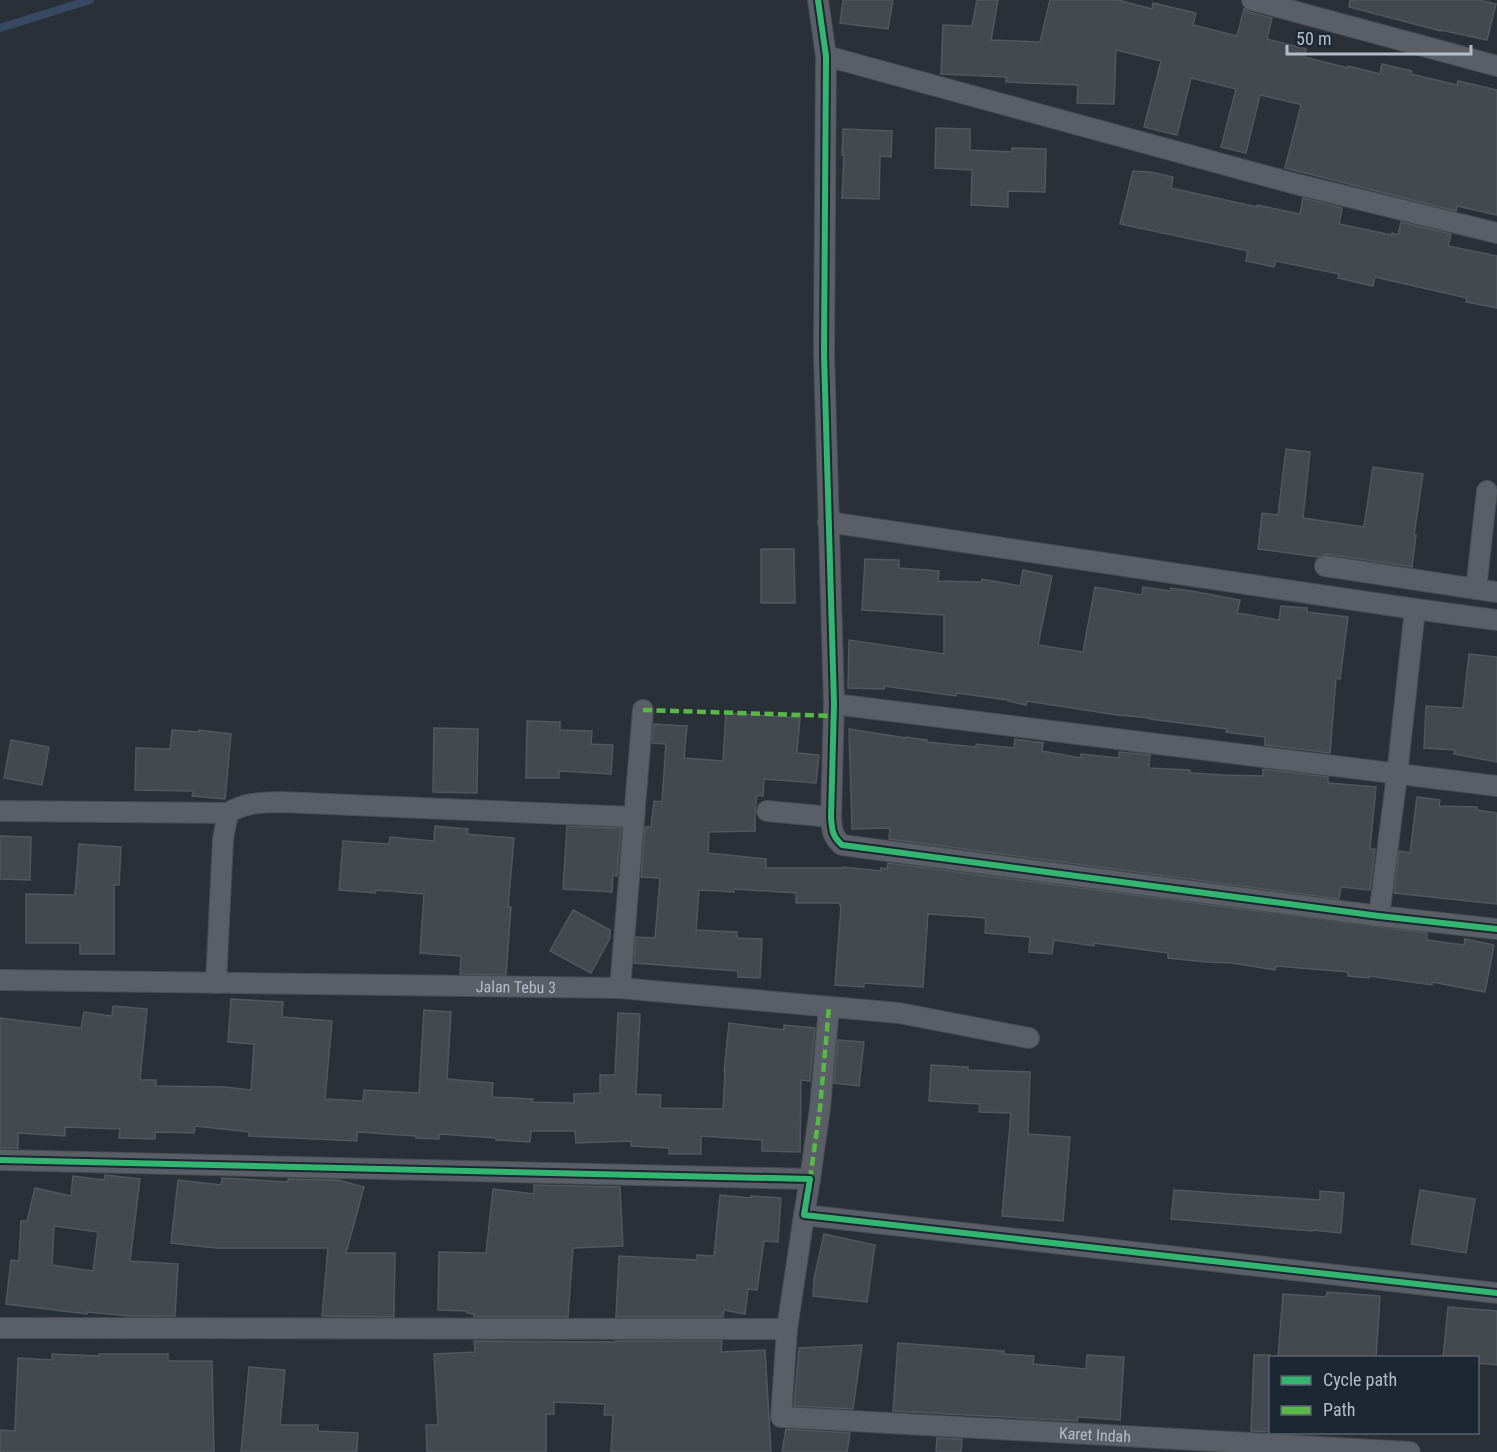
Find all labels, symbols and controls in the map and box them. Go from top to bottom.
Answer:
scale bar [1287,18,1472,56]
text: 50 m [1296,28,1331,49]
street label: Jalan Tebu 3 [476,977,556,997]
legend [1269,1356,1479,1434]
text: Cycle path [1323,1369,1397,1390]
text: Path [1323,1399,1356,1420]
street label: Karet Indah [1058,1423,1132,1446]

